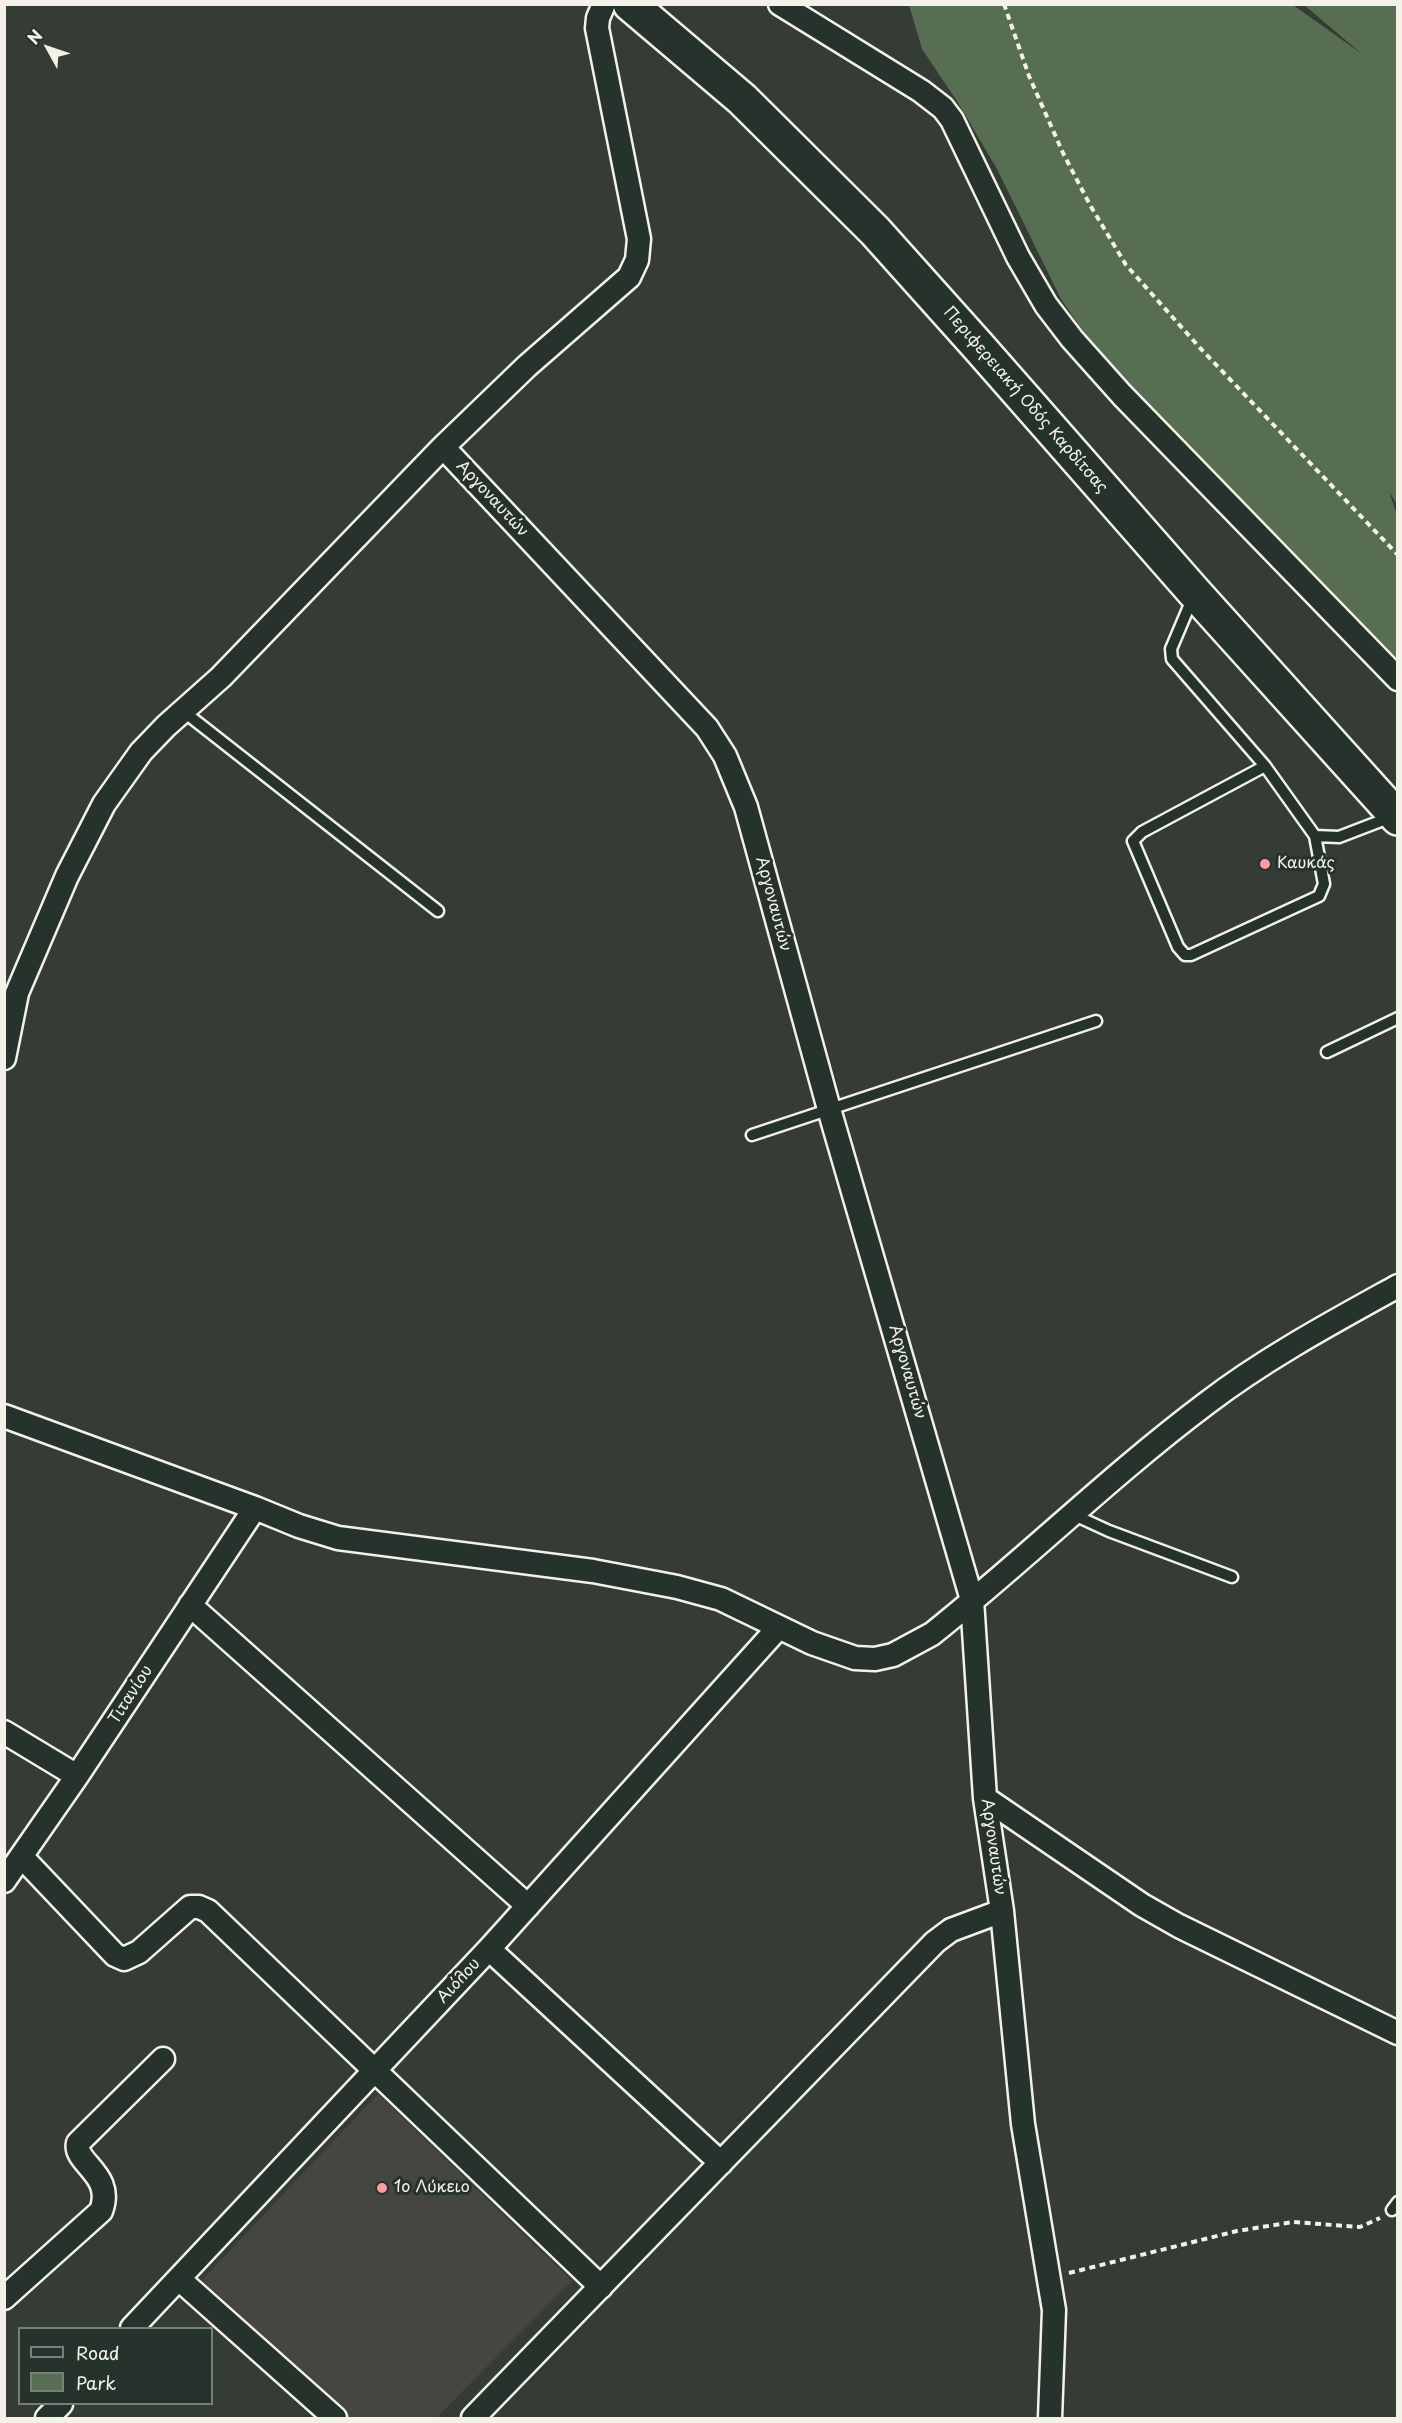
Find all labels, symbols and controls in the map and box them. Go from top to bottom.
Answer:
north arrow [18,18,78,78]
text: N [21,24,47,49]
street label: Περιφερειακή Οδός Καρδίτσας [939,303,1111,497]
street label: Αργοναυτών [452,457,532,541]
place label: Καυκάς [1277,854,1335,874]
street label: Αργοναυτών [751,855,795,953]
marker: Καυκάς [1258,857,1272,871]
street label: Αργοναυτών [884,1323,930,1421]
street label: Τιτανίου [105,1662,157,1728]
street label: Αργοναυτών [977,1798,1009,1896]
street label: Αιόλου [433,1955,485,2007]
place label: 1ο Λύκειο [394,2178,470,2198]
marker: 1ο Λύκειο [375,2181,389,2195]
legend [18,2327,213,2405]
text: Road [76,2339,120,2366]
text: Park [76,2369,116,2396]

